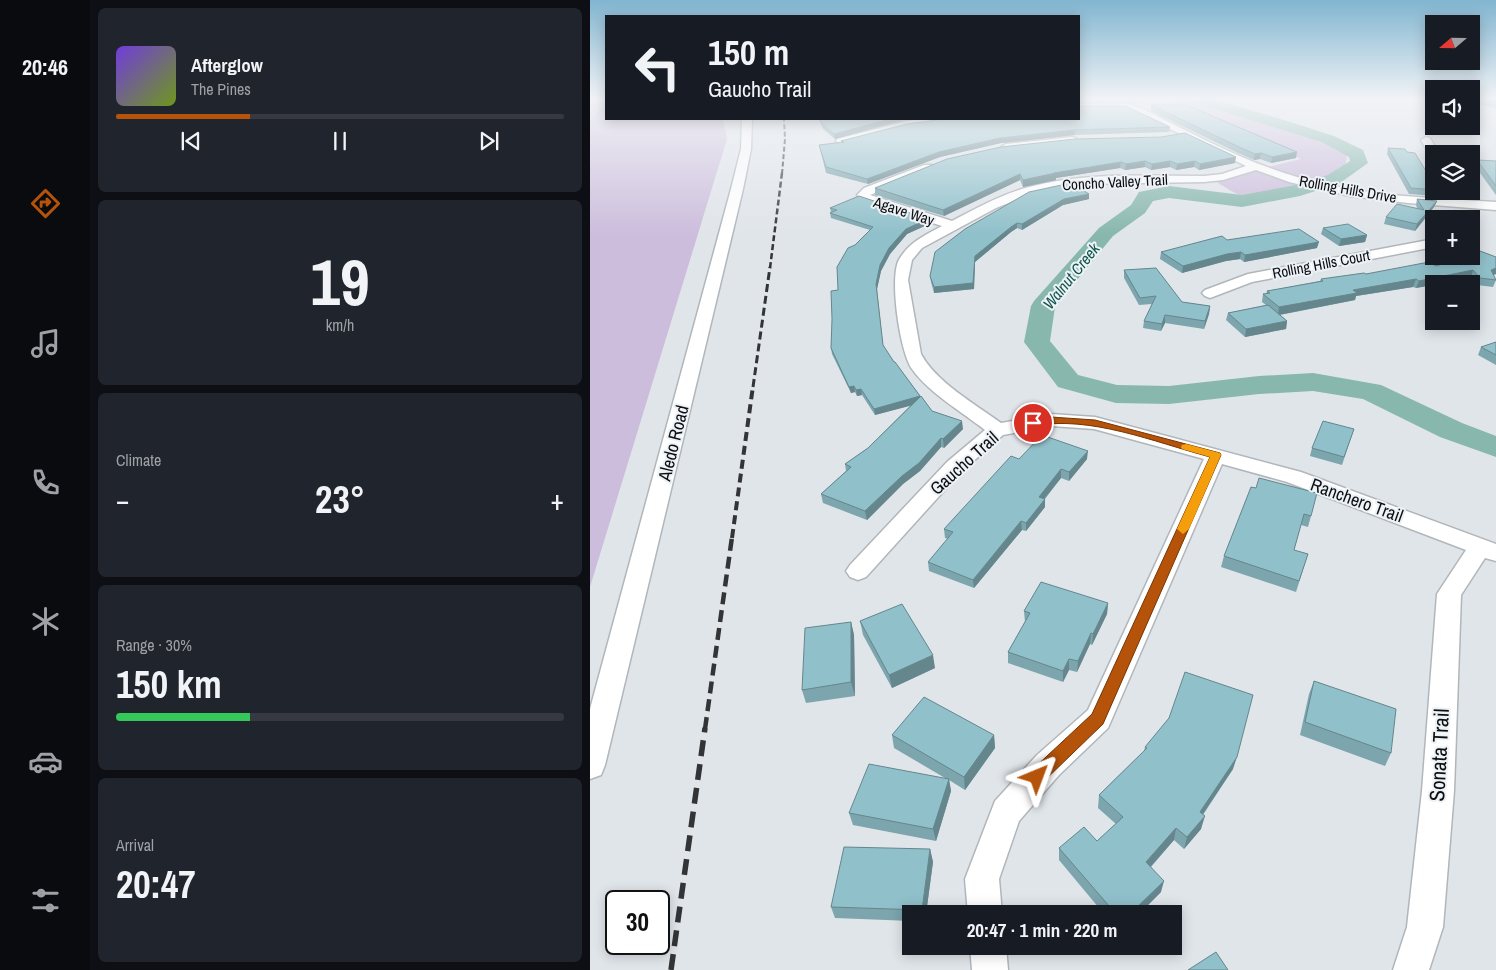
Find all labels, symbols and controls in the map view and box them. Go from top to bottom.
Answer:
north arrow [1425,15,1480,70]
map controls [1425,15,1480,330]
text: 150 m [708,29,789,76]
icon: left [625,35,690,100]
text: 20:46 [22,52,68,82]
text: Afterglow [191,52,263,78]
text: Gaucho Trail [708,74,811,104]
text: The Pines [191,78,251,100]
button: sound [1425,80,1480,135]
icon: previous [177,127,205,155]
icon: pause [326,127,354,155]
icon: next [475,127,503,155]
button: layers [1425,145,1480,200]
street label: Concho Valley Trail [1062,169,1168,195]
street label: Rolling Hills Drive [1298,170,1398,208]
icon: directions [28,186,63,221]
street label: Agave Way [870,191,938,231]
button: + [1425,210,1480,265]
text: 19 [310,238,370,325]
water label: Walnut Creek [1038,238,1105,314]
street label: Rolling Hills Court [1270,244,1372,284]
button: − [1425,275,1480,330]
text: km/h [326,314,354,336]
icon: music [28,326,63,361]
pin [1012,402,1054,444]
street label: Aledo Road [651,403,694,484]
icon: arrive [1019,409,1047,437]
street label: Gaucho Trail [924,425,1004,501]
text: Climate [116,449,161,471]
icon: phone [28,465,63,500]
street label: Ranchero Trail [1307,472,1407,528]
text: 23° [315,474,365,525]
text: − [116,481,129,519]
text: + [551,481,564,519]
icon: climate [28,604,63,639]
text: Range · 30% [116,634,192,656]
text: 150 km [116,659,222,710]
street label: Sonata Trail [1422,708,1456,802]
icon: car [28,744,63,779]
position arrow [1010,750,1062,802]
text: Arrival [116,834,154,856]
text: 20:47 [116,859,196,910]
icon: filters [28,883,63,918]
speed limit sign: 30 [605,890,670,955]
text: 20:47 · 1 min · 220 m [967,917,1117,943]

